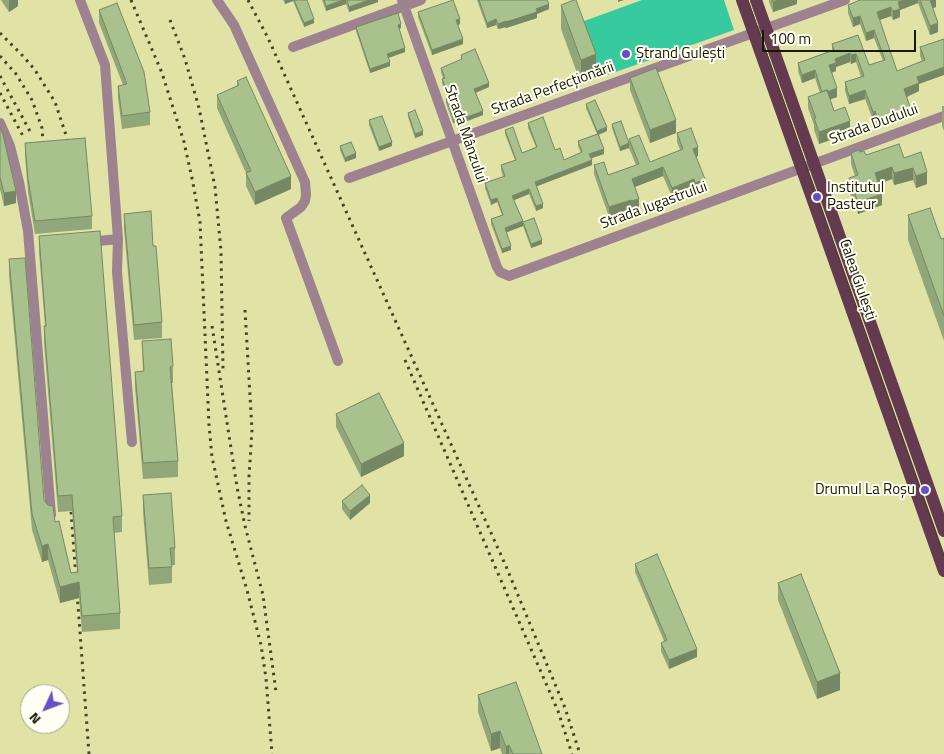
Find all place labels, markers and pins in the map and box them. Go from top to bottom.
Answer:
place label: Ștrand Gulești [636,45,725,63]
marker: Ștrand Gulești [620,48,632,60]
place label: Institutul Pasteur [827,179,884,214]
marker: Institutul Pasteur [811,191,823,203]
place label: Drumul La Roșu [815,481,915,499]
marker: Drumul La Roșu [919,484,931,496]

